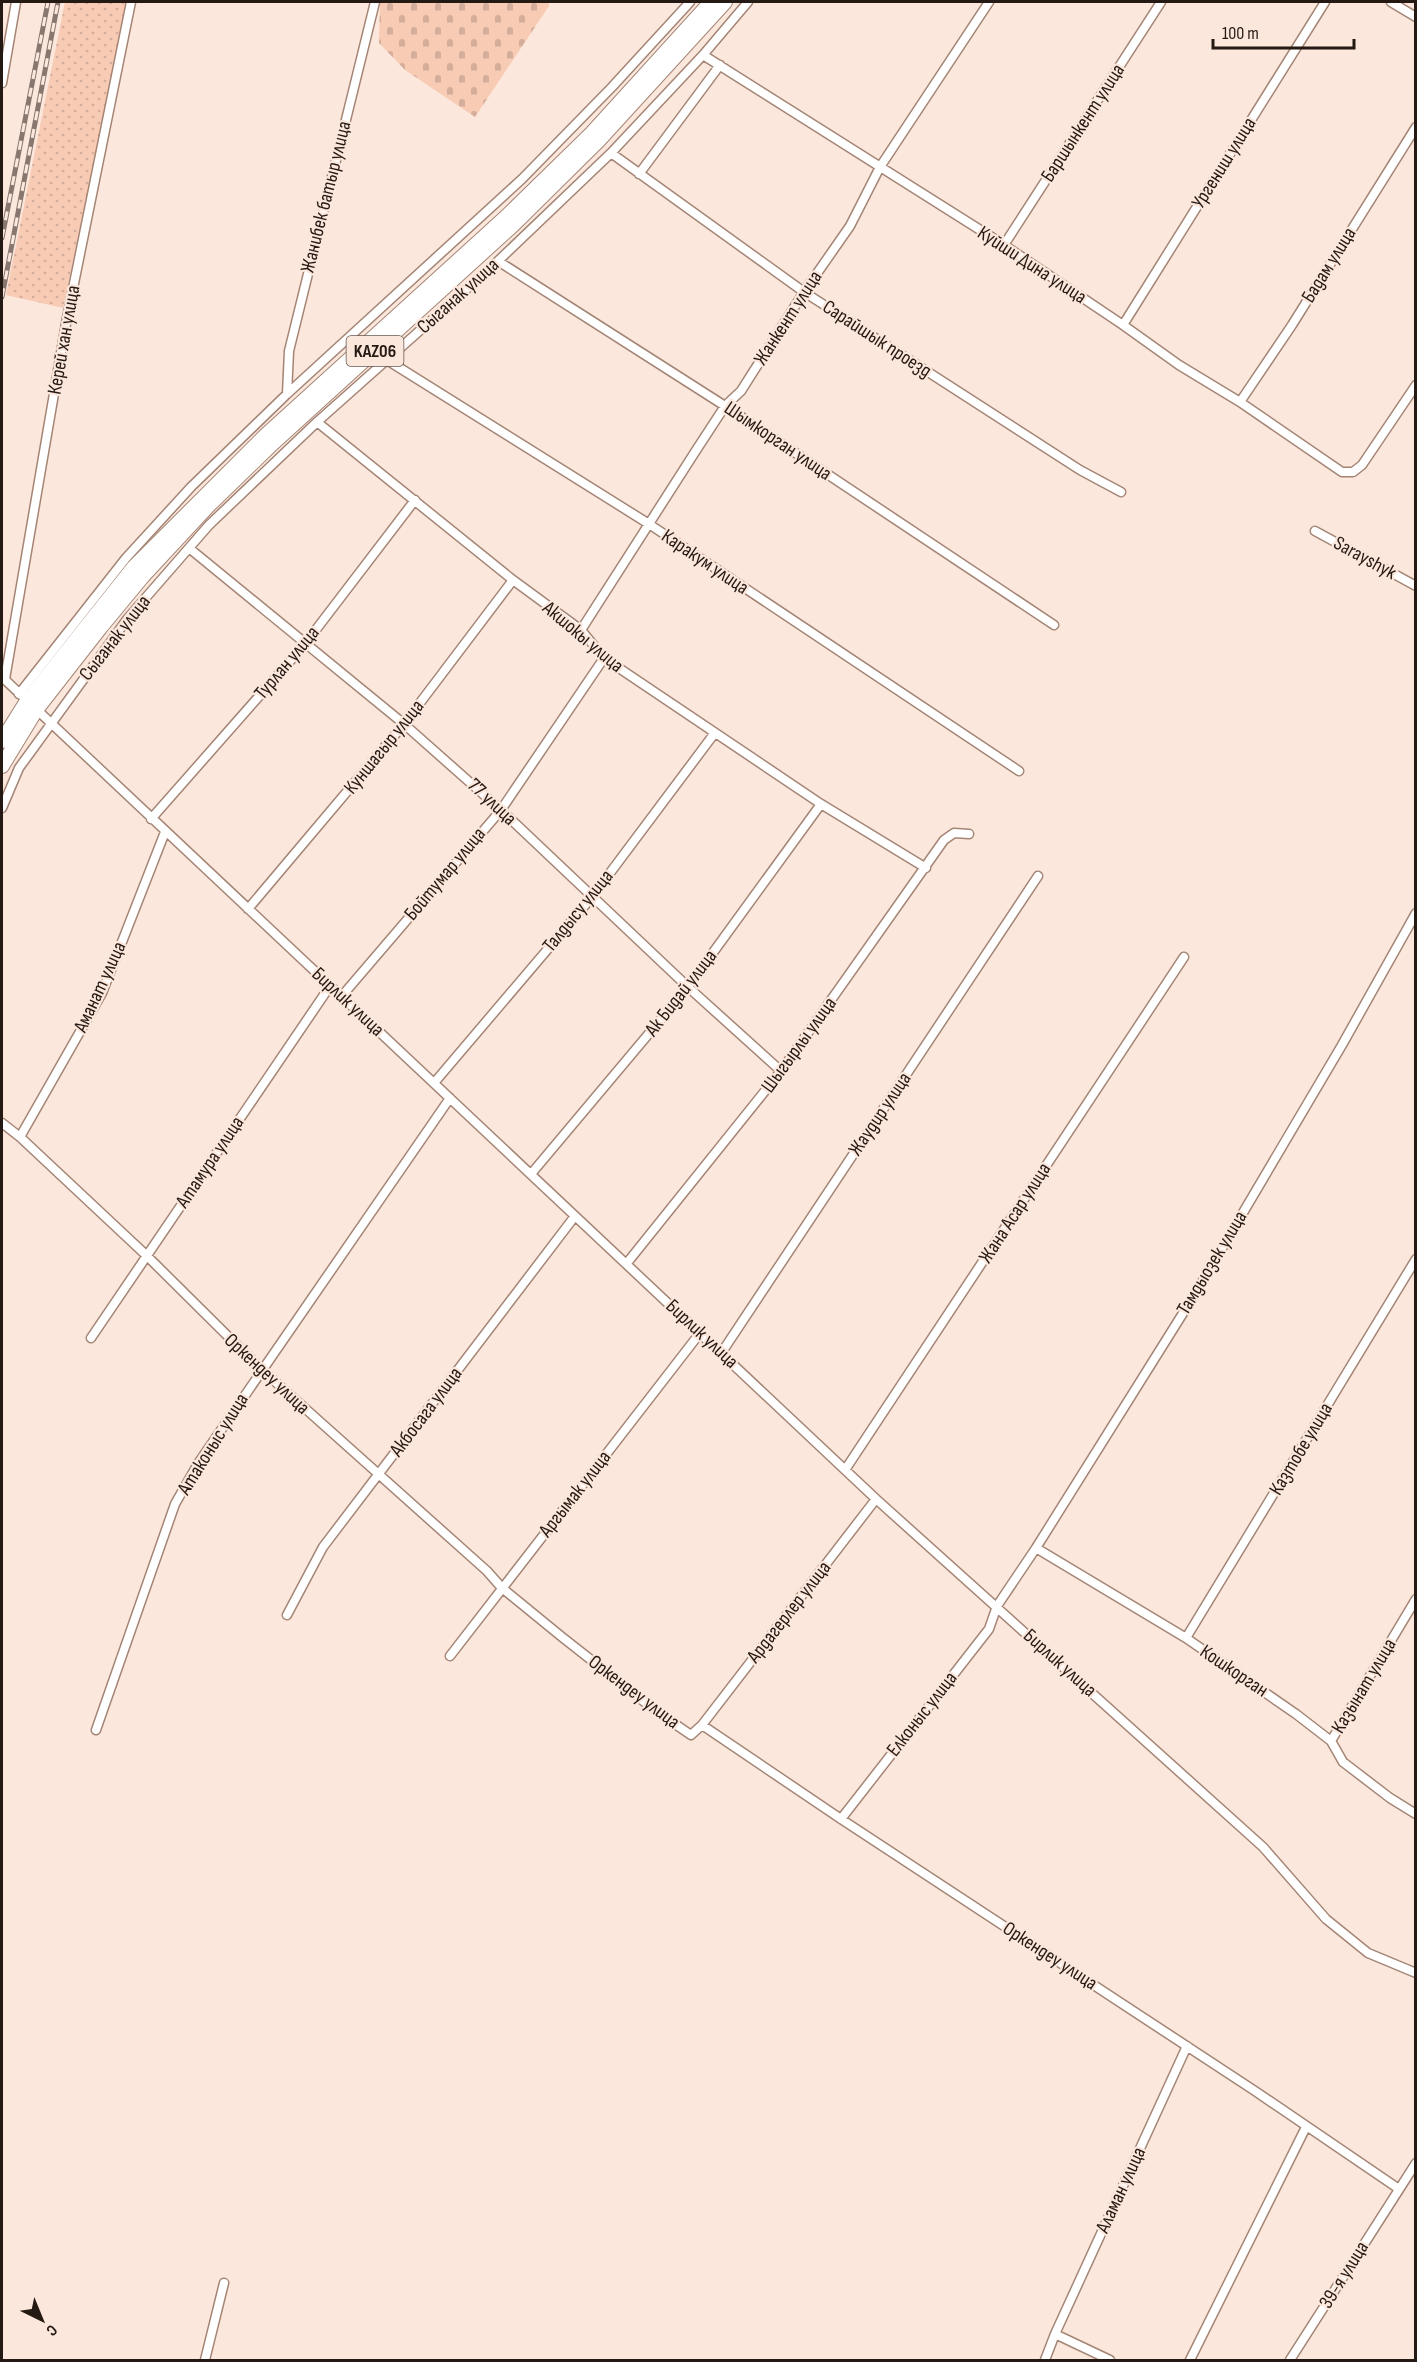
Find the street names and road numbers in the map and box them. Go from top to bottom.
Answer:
street label: Баршынкент улица [1036,60,1130,186]
street label: Ургениш улица [1187,113,1261,213]
street label: Жанибек батыр улица [296,119,356,275]
street label: Куйши Дина улица [973,221,1091,309]
street label: Бадам улица [1296,223,1362,307]
street label: Сыганак улица [412,253,504,339]
street label: Жанкент улица [749,266,827,370]
street label: Керей хан улица [43,284,85,396]
street label: Сарайшык проезд [818,295,936,383]
road number: KАZ06 [346,336,404,366]
street label: Шымкорган улица [720,396,836,486]
street label: Каракум улица [657,524,753,600]
street label: Sarayshyk [1329,531,1401,585]
street label: Сыганак улица [74,590,156,686]
street label: Акшокы улица [537,596,628,678]
street label: Турлан улица [249,621,325,705]
street label: Куншагыр улица [339,695,429,799]
street label: 77 улица [463,773,521,831]
street label: Бойтумар улица [399,823,491,925]
street label: Талдысу улица [538,865,618,957]
street label: Аманат улица [68,938,131,1037]
street label: Ак Бидай улица [639,945,722,1042]
street label: Бирлик улица [307,962,389,1042]
street label: Шыгырлы улица [756,992,842,1098]
street label: Жаудир улица [843,1068,917,1160]
street label: Атамура улица [170,1112,249,1213]
street label: Жана Асар улица [974,1158,1056,1268]
street label: Тамдыозек улица [1172,1207,1252,1319]
street label: Бирлик улица [661,1294,743,1374]
street label: Оркендеу улица [219,1328,315,1420]
street label: Акбосага улица [384,1363,467,1462]
street label: Атаконыс улица [172,1389,254,1500]
street label: Казтобе улица [1264,1398,1338,1500]
street label: Аргымак улица [533,1446,616,1543]
street label: Ардагерлер улица [741,1556,836,1668]
street label: Бирлик улица [1018,1624,1102,1702]
street label: Казынат улица [1326,1634,1402,1738]
street label: Кошкорган [1195,1639,1273,1703]
street label: Оркендеу улица [584,1650,684,1734]
street label: Елконыс улица [881,1667,963,1761]
street label: Оркендеу улица [998,1916,1102,1996]
street label: Аламан улица [1090,2143,1151,2238]
street label: 39-я улица [1314,2237,1374,2313]

